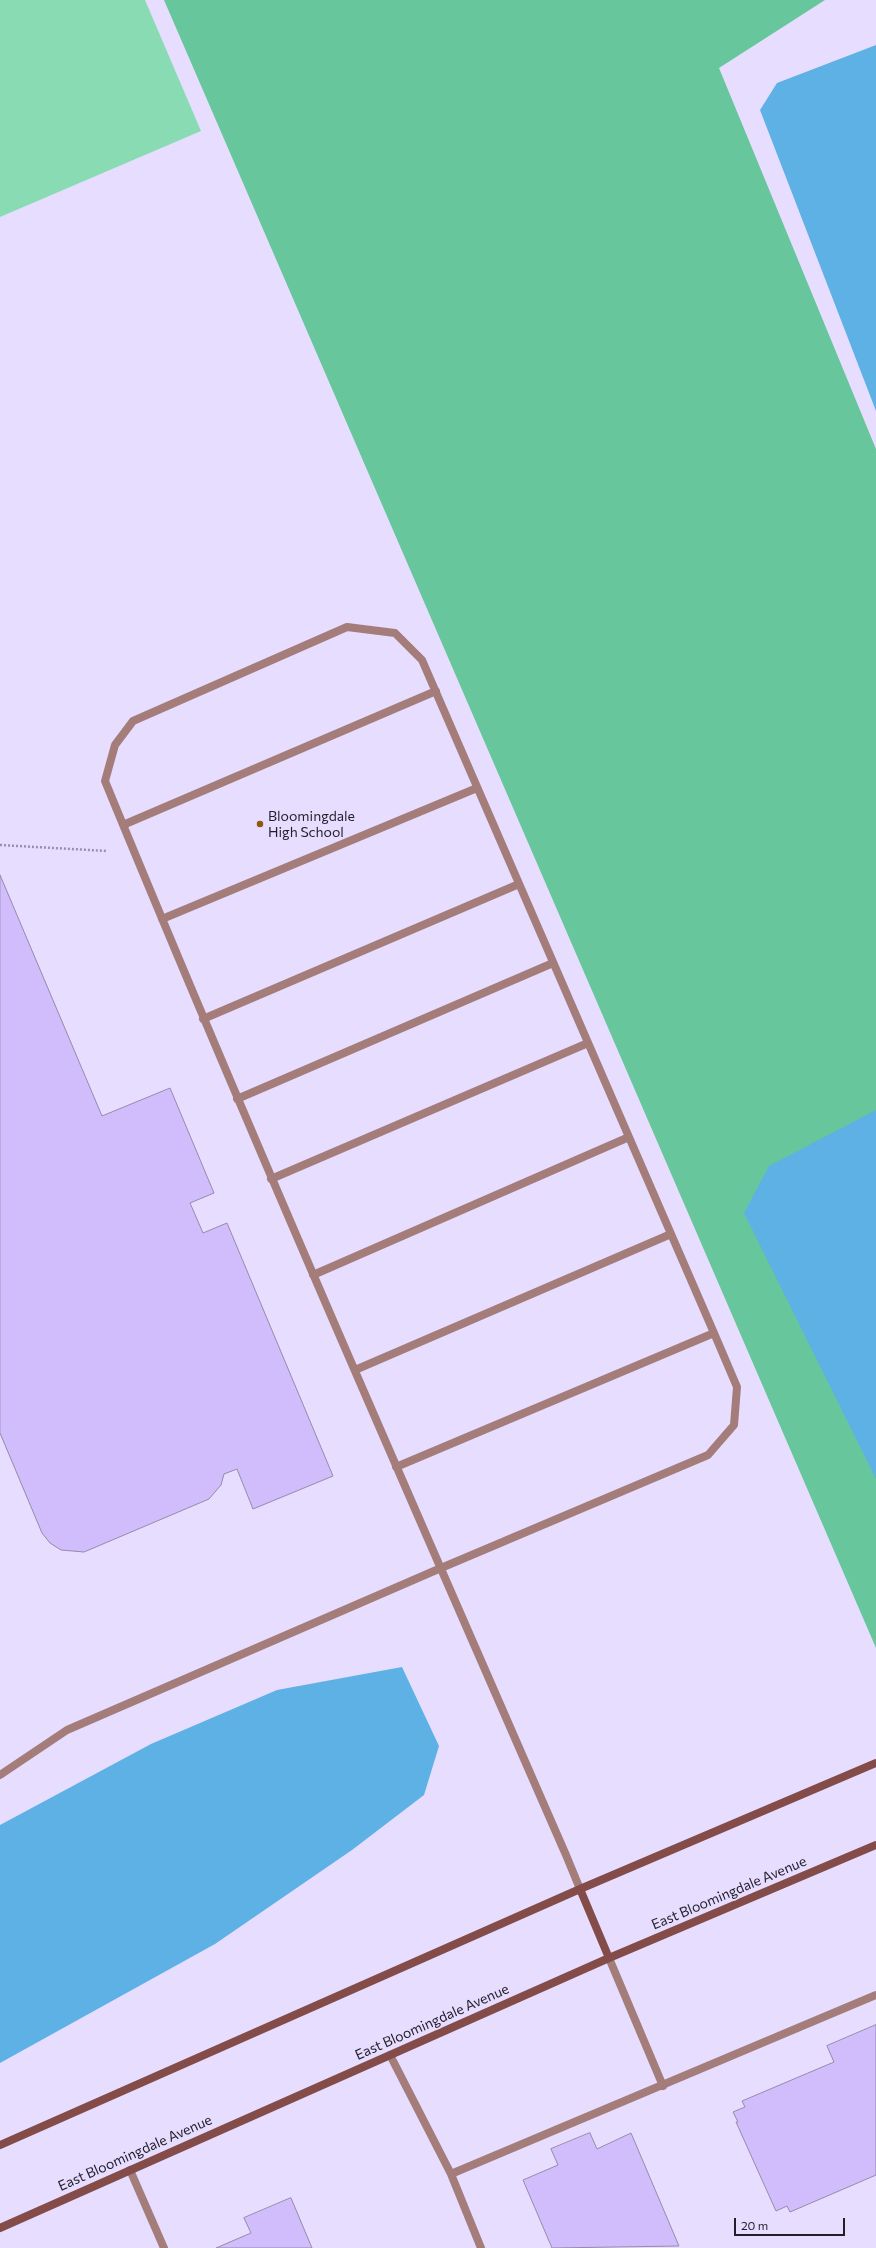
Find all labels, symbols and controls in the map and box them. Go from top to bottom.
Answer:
place label: Bloomingdale High School [268,808,355,840]
marker: Bloomingdale High School [255,819,265,829]
street label: East Bloomingdale Avenue [649,1853,809,1933]
street label: East Bloomingdale Avenue [352,1980,512,2064]
street label: East Bloomingdale Avenue [55,2111,215,2195]
scale bar [736,2210,847,2236]
text: 20 m [741,2218,768,2232]

